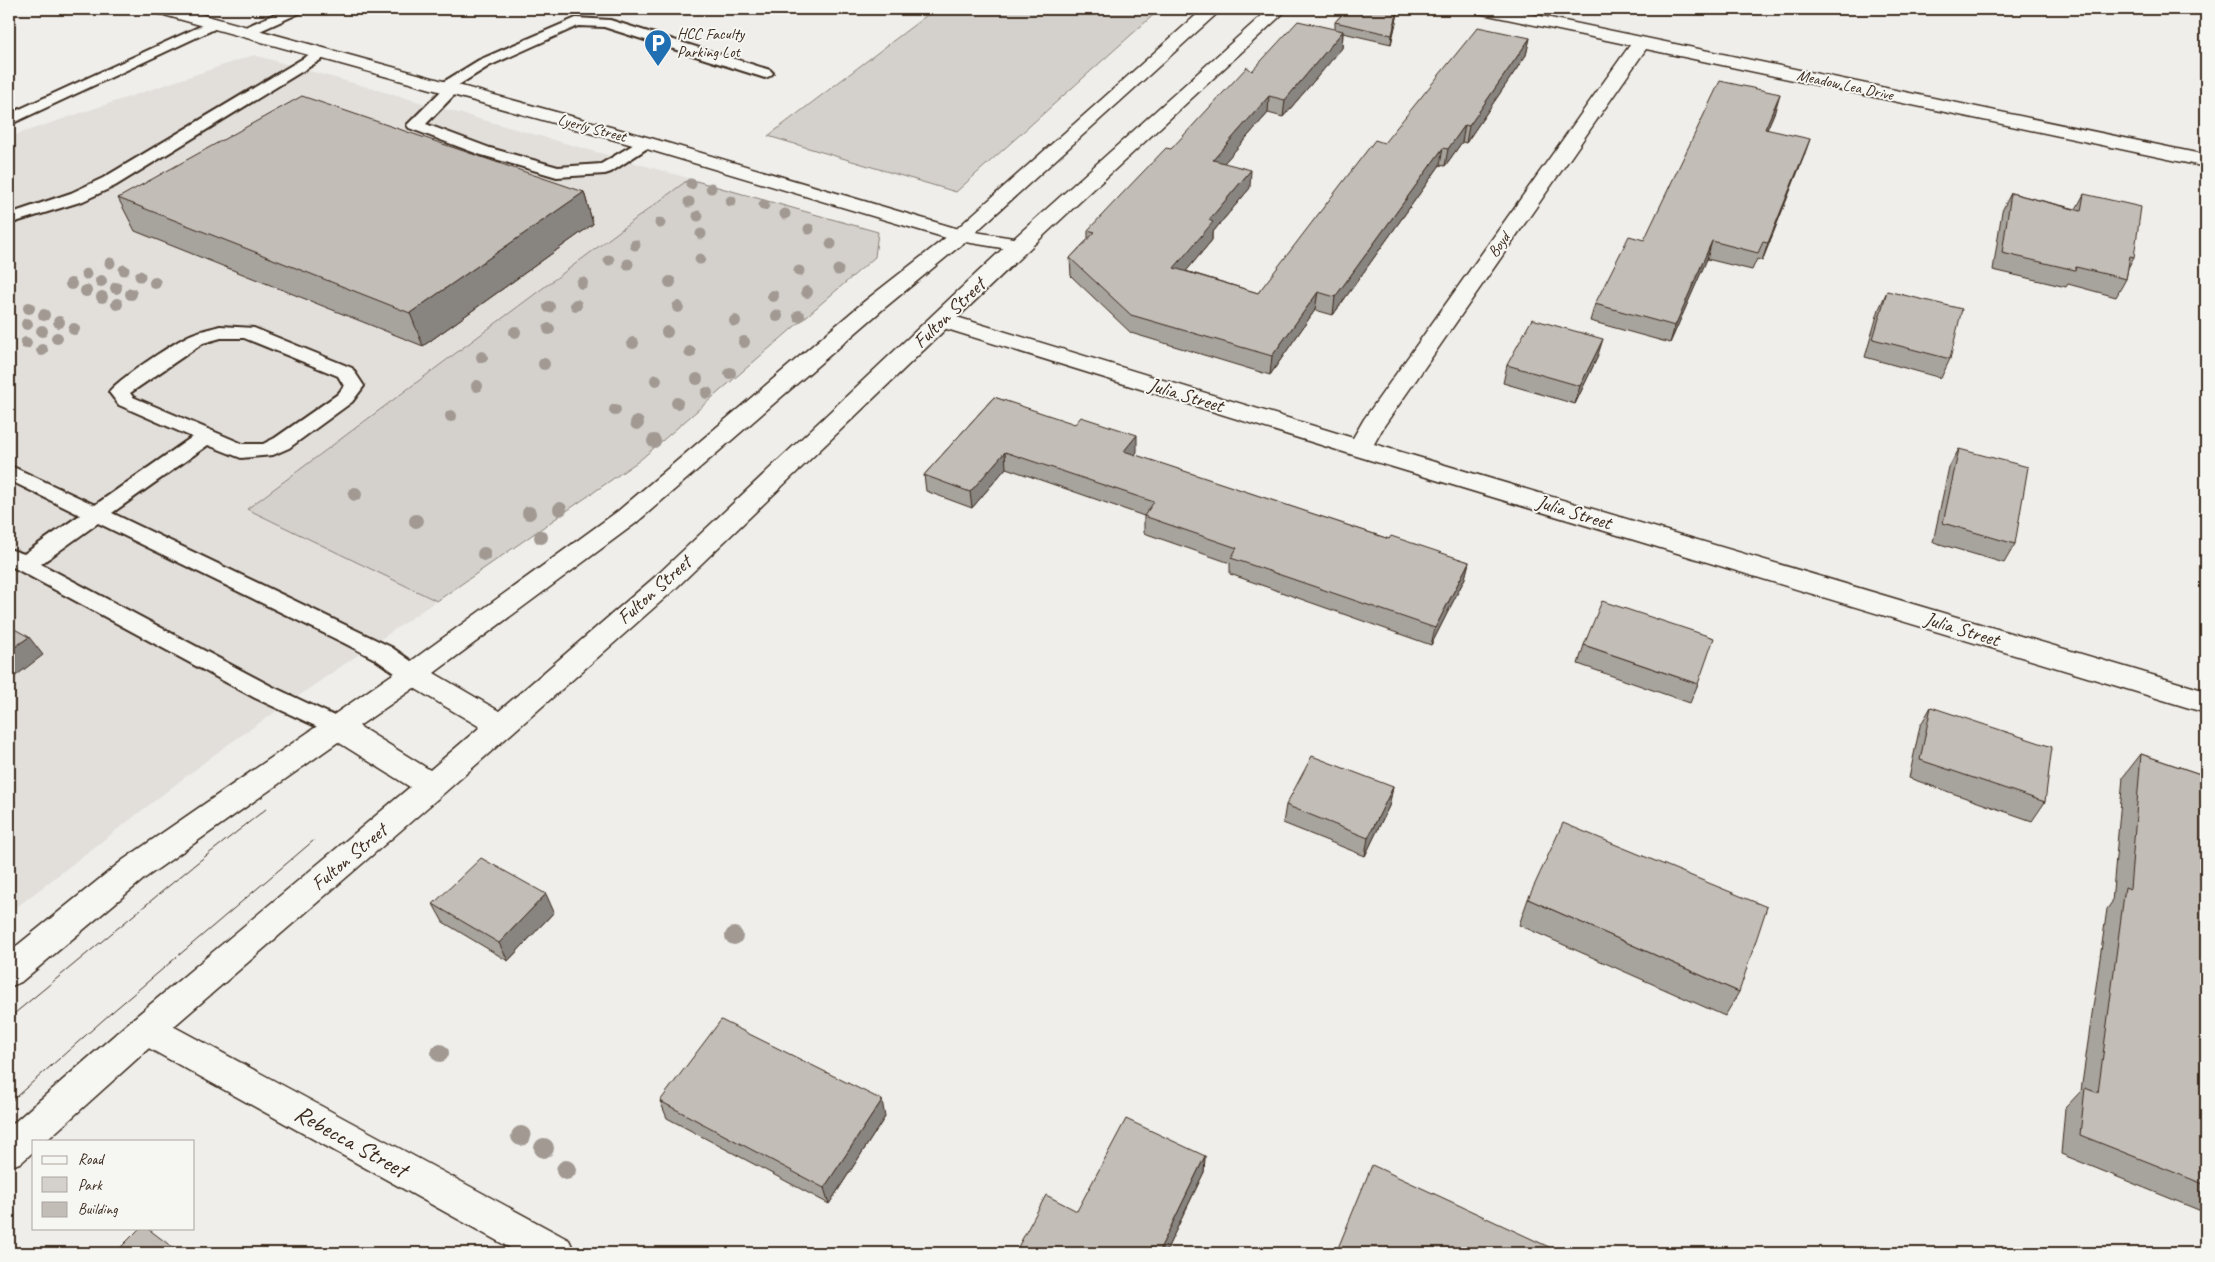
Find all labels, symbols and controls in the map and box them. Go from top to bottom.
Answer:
place label: HCC Faculty Parking Lot [677,24,746,62]
parking icon: HCC Faculty Parking Lot [643,28,673,67]
street label: Meadow Lea Drive [1795,65,1897,105]
street label: Lyerly Street [556,109,630,147]
street label: Boyd [1483,227,1516,261]
street label: Fulton Street [908,270,993,354]
street label: Julia Street [1145,372,1229,419]
street label: Julia Street [1533,489,1617,536]
street label: Fulton Street [612,548,699,630]
street label: Julia Street [1921,606,2005,653]
street label: Fulton Street [306,816,394,896]
street label: Rebecca Street [290,1098,415,1186]
legend [32,1140,195,1230]
text: Road [78,1150,105,1169]
text: Park [78,1176,103,1195]
text: Building [78,1200,118,1219]

